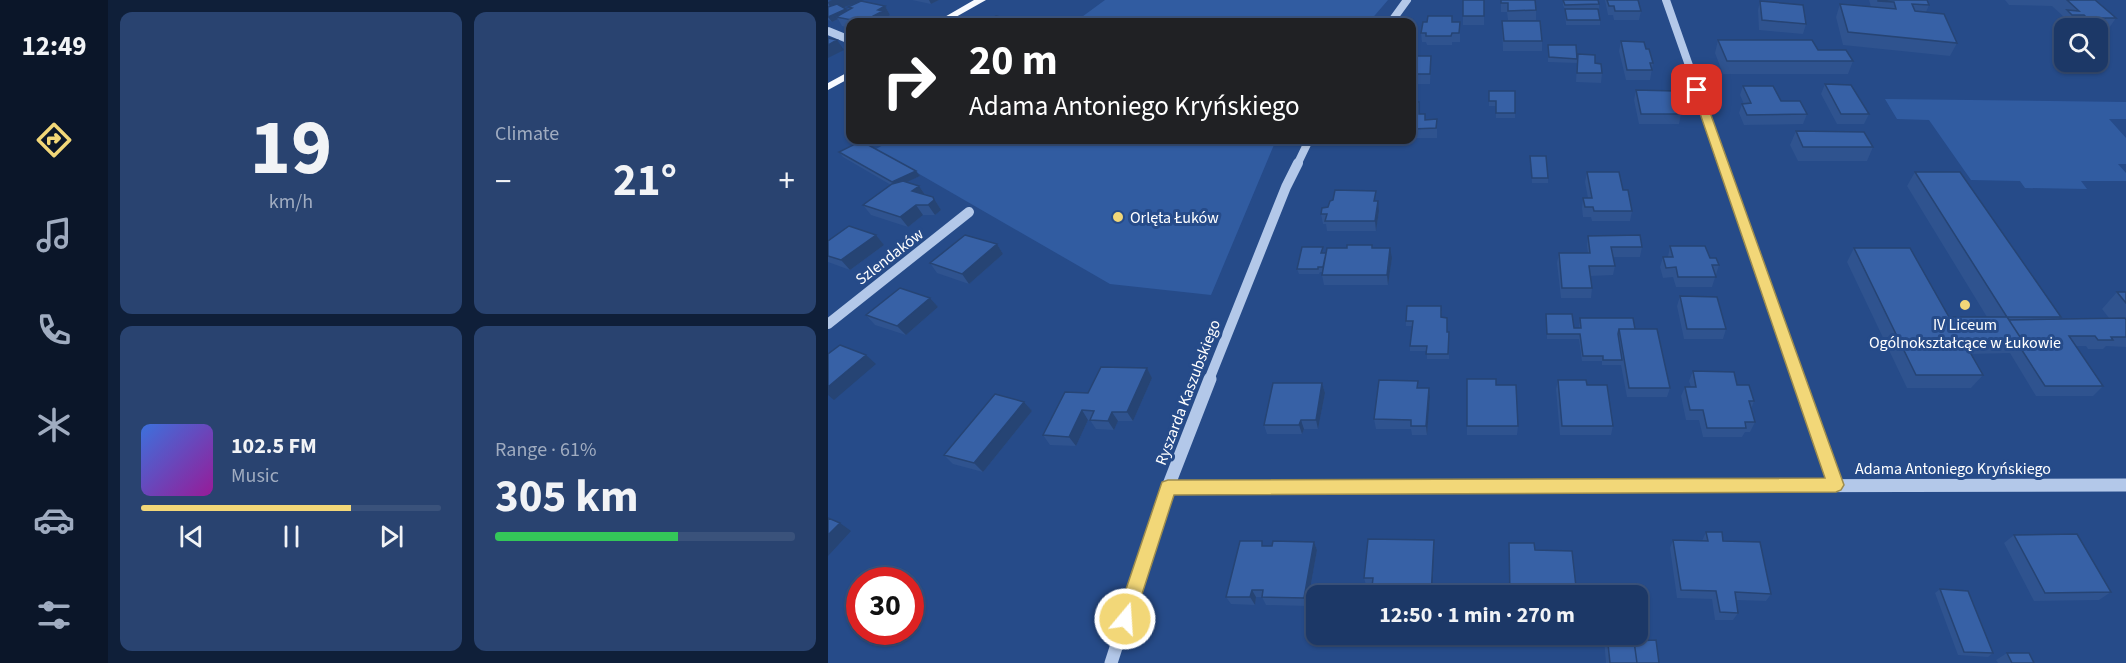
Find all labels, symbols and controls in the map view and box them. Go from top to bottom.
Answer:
map controls [2054,18,2108,72]
button: search [2054,18,2108,72]
text: 12:49 [21,27,87,66]
text: 20 m [969,31,1058,91]
icon: right [870,42,948,120]
pin [1671,64,1722,115]
icon: arrive [1680,73,1713,106]
text: Adama Antoniego Kryńskiego [969,87,1300,126]
text: 19 [250,93,332,204]
icon: directions [33,119,75,161]
text: Climate [495,120,559,148]
text: 21° [613,149,677,213]
text: − [495,158,511,205]
text: + [779,158,795,205]
text: km/h [269,188,313,216]
place label: Orlęta Łuków [1130,207,1219,229]
marker: Orlęta Łuków [1111,210,1125,224]
icon: music [33,214,75,256]
street label: Szlendaków [851,223,929,290]
marker: IV Liceum Ogólnokształcące w Łukowie [1958,298,1972,312]
icon: phone [33,309,75,351]
place label: IV Liceum Ogólnokształcące w Łukowie [1869,314,2061,354]
street label: Ryszarda Kaszubskiego [1150,316,1226,468]
icon: climate [33,404,75,446]
text: 102.5 FM [231,430,317,462]
text: Range · 61% [495,436,596,464]
street label: Adama Antoniego Kryńskiego [1855,458,2051,480]
text: Music [231,462,279,490]
text: 305 km [495,465,639,529]
icon: car [33,499,75,541]
icon: previous [175,520,208,553]
icon: pause [275,520,308,553]
icon: next [375,520,408,553]
speed limit sign: 30 [846,567,924,645]
position arrow [1093,587,1157,651]
icon: filters [33,594,75,636]
text: 12:50 · 1 min · 270 m [1379,599,1575,631]

